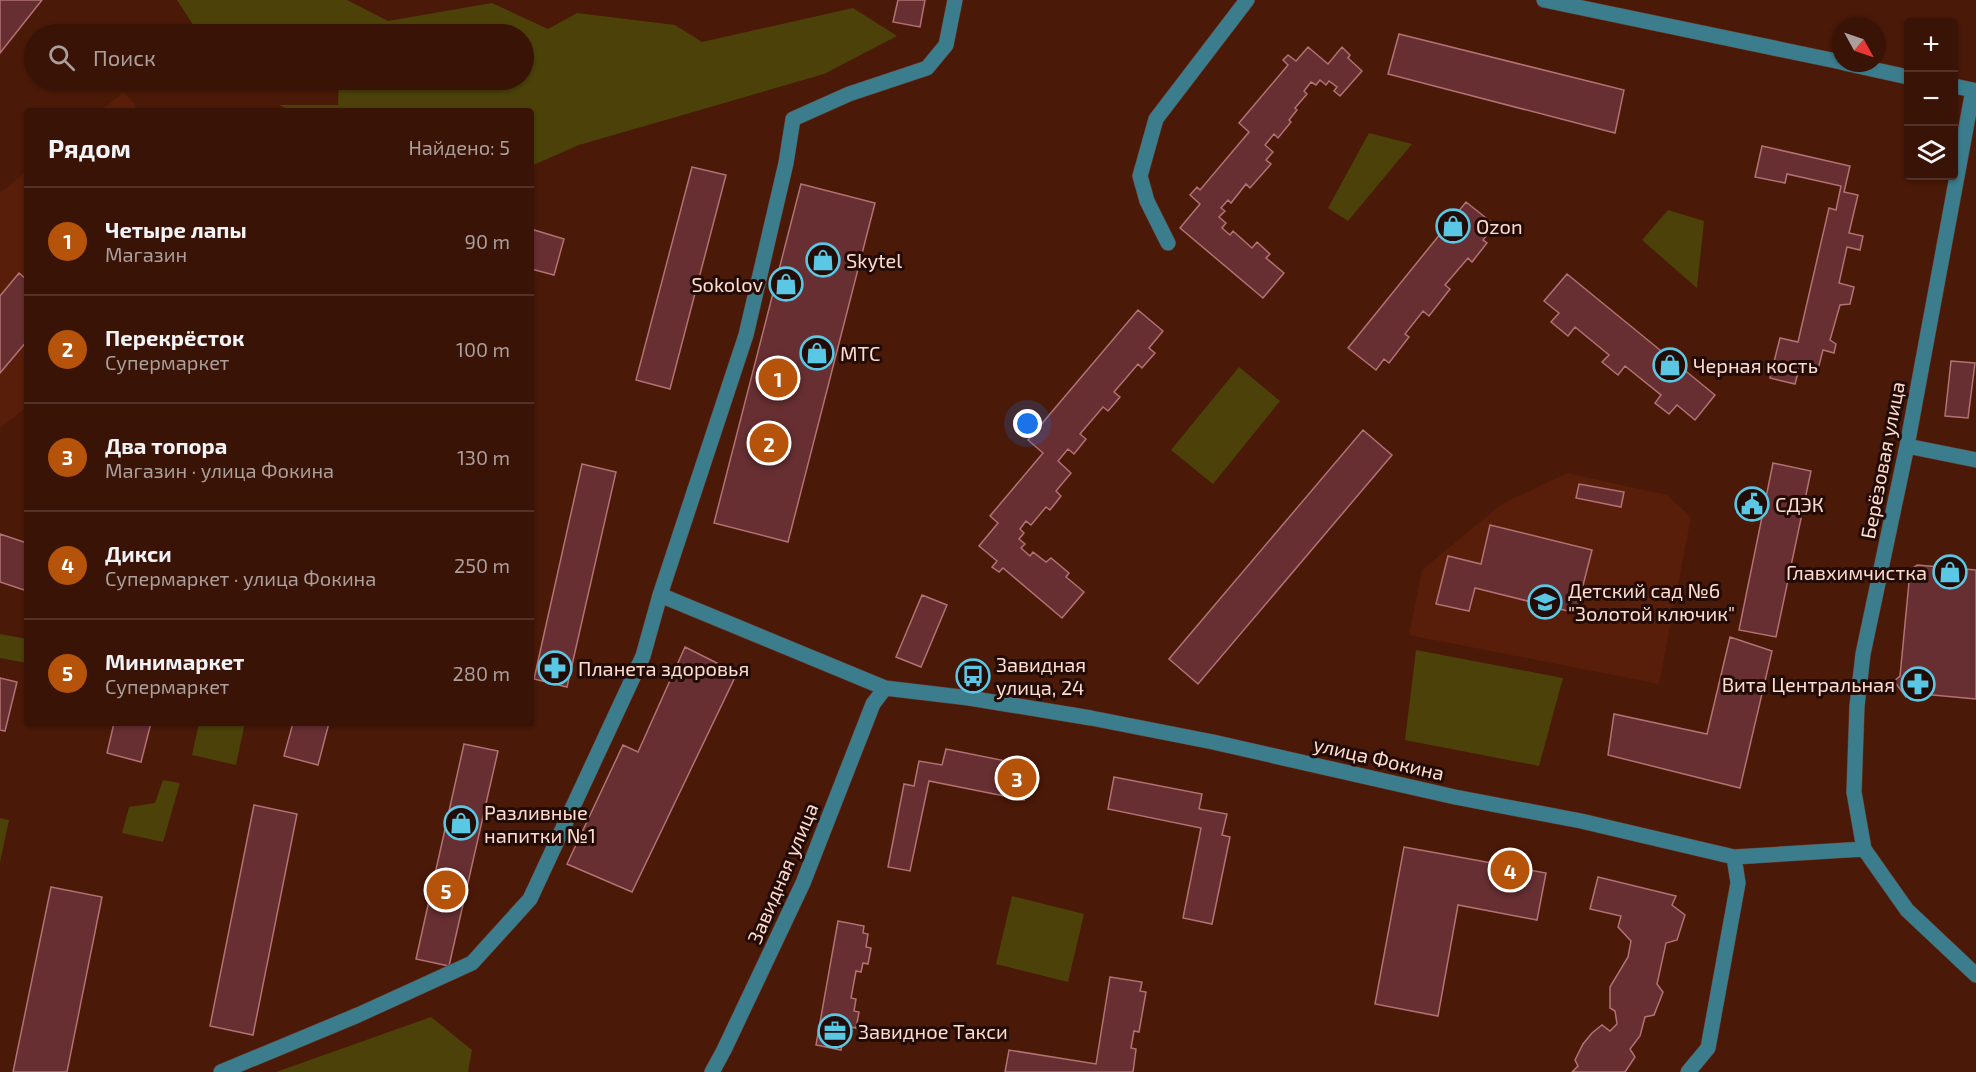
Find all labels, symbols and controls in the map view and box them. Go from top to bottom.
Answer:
north arrow [1832,18,1886,72]
map controls [1904,18,1958,180]
button: + [1904,18,1958,72]
search box [24,24,534,90]
icon: search [45,41,78,74]
text: Поиск [93,44,156,70]
button: − [1904,72,1958,126]
button: layers [1904,126,1958,180]
text: Рядом [48,132,131,163]
text: Найдено: 5 [408,135,510,159]
shop icon: Ozon [1435,208,1471,244]
place label: Ozon [1476,214,1523,238]
text: Четыре лапы [105,216,247,242]
text: 1 [63,229,72,253]
text: 90 m [465,229,510,253]
text: Магазин [105,242,187,266]
shop icon: Skytel [805,242,841,278]
place label: Skytel [846,248,902,272]
shop icon: Sokolov [768,266,804,302]
place label: Sokolov [691,272,763,296]
text: Перекрёсток [105,324,244,350]
shop icon: МТС [799,335,835,371]
text: 2 [62,337,73,361]
text: 100 m [456,337,510,361]
place label: МТС [840,341,880,365]
shop icon: Черная кость [1652,347,1688,383]
text: Супермаркет [105,350,229,374]
place label: Черная кость [1693,353,1818,377]
pin: 1 [758,356,798,400]
street label: Берёзовая улица [1855,379,1910,541]
your location [1013,409,1042,438]
pin: 2 [750,420,788,466]
text: Два топора [105,432,227,458]
text: 3 [62,445,73,469]
text: 130 m [457,445,510,469]
text: Магазин · улица Фокина [105,458,334,482]
public building icon: СДЭК [1734,486,1770,522]
place label: СДЭК [1775,492,1824,516]
text: Дикси [105,540,172,566]
text: 4 [61,553,74,577]
text: 250 m [454,553,510,577]
shop icon: Главхимчистка [1932,554,1968,590]
place label: Главхимчистка [1786,560,1927,584]
text: Супермаркет · улица Фокина [105,566,376,590]
place label: Детский сад №6 "Золотой ключик" [1568,578,1735,625]
school or university icon: Детский сад №6 "Золотой ключик" [1527,584,1563,620]
text: Минимаркет [105,648,244,674]
pharmacy icon: Планета здоровья [537,650,573,686]
place label: Завидная улица, 24 [996,652,1086,700]
place label: Планета здоровья [578,656,749,680]
bus stop icon: Завидная улица, 24 [955,658,991,694]
text: 5 [62,661,73,685]
text: 280 m [453,661,510,685]
pharmacy icon: Вита Центральная [1900,666,1936,702]
place label: Вита Центральная [1722,672,1895,696]
text: Супермаркет [105,674,229,698]
street label: улица Фокина [1311,731,1447,786]
pin: 3 [998,756,1036,800]
street label: Завидная улица [742,799,823,947]
place label: Разливные напитки №1 [484,800,596,847]
shop icon: Разливные напитки №1 [443,805,479,841]
pin: 4 [1490,848,1530,892]
pin: 5 [426,868,466,912]
office icon: Завидное Такси [817,1013,853,1049]
place label: Завидное Такси [858,1019,1008,1043]

